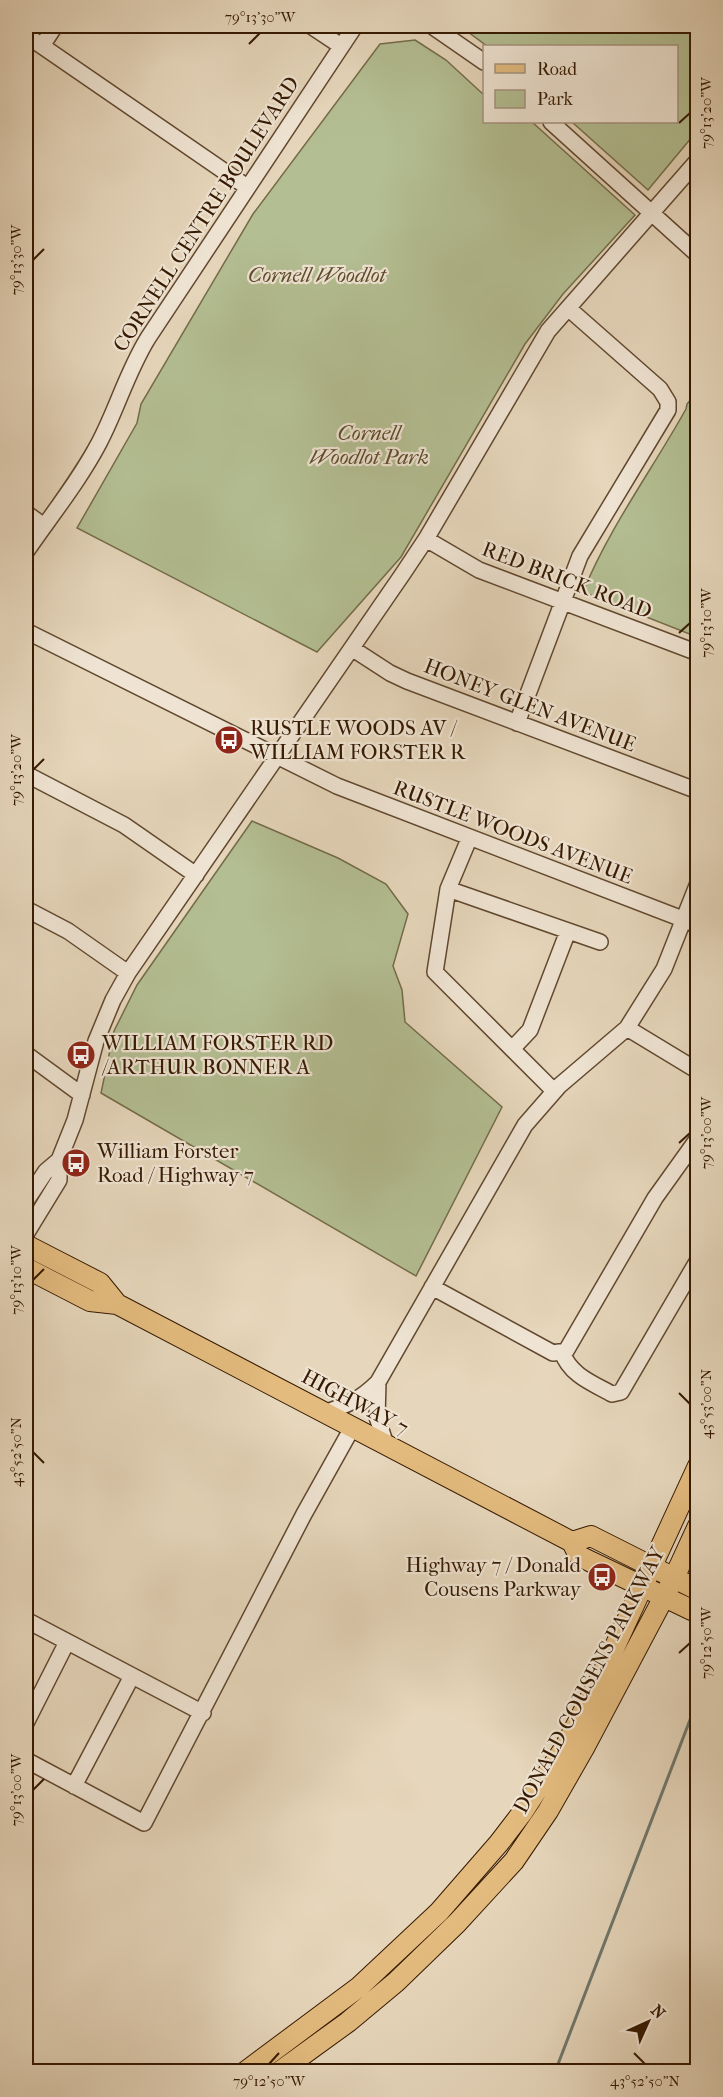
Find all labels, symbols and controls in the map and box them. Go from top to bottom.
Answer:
text: 79°13'30"W [225,8,296,26]
legend [483,45,678,123]
text: Road [537,59,577,80]
street label: CORNELL CENTRE BOULEVARD [108,72,304,356]
text: 79°13'20"W [697,76,715,149]
text: Park [537,89,574,110]
text: 79°13'30"W [7,224,25,295]
park label: Cornell Woodlot [248,263,388,287]
park label: Cornell Woodlot Park [309,421,429,469]
street label: RED BRICK ROAD [479,537,655,623]
text: 79°13'10"W [697,587,715,658]
street label: HONEY GLEN AVENUE [421,653,639,757]
place label: RUSTLE WOODS AV / WILLIAM FORSTER R [249,716,466,764]
bus stop icon: RUSTLE WOODS AV / WILLIAM FORSTER R [213,724,245,756]
text: 79°13'20"W [7,733,25,806]
street label: RUSTLE WOODS AVENUE [390,775,636,889]
place label: WILLIAM FORSTER RD /ARTHUR BONNER A [101,1031,333,1079]
bus stop icon: WILLIAM FORSTER RD /ARTHUR BONNER A [65,1039,97,1071]
text: 79°13'00"W [697,1096,715,1169]
place label: William Forster Road / Highway 7 [96,1139,254,1187]
bus stop icon: William Forster Road / Highway 7 [60,1147,92,1179]
text: 79°13'10"W [7,1244,25,1315]
street label: HIGHWAY 7 [298,1364,412,1440]
text: 43°53'00"N [697,1368,715,1439]
text: 43°52'50"N [7,1416,25,1487]
street label: DONALD COUSENS PARKWAY [508,1542,670,1817]
place label: Highway 7 / Donald Cousens Parkway [405,1553,582,1601]
bus stop icon: Highway 7 / Donald Cousens Parkway [586,1561,618,1593]
text: 79°12'50"W [697,1606,715,1679]
text: 79°13'00"W [7,1753,25,1826]
north arrow [618,1992,678,2052]
text: N [647,2001,670,2023]
text: 79°12'50"W [233,2072,306,2090]
text: 43°52'50"N [610,2072,681,2090]

